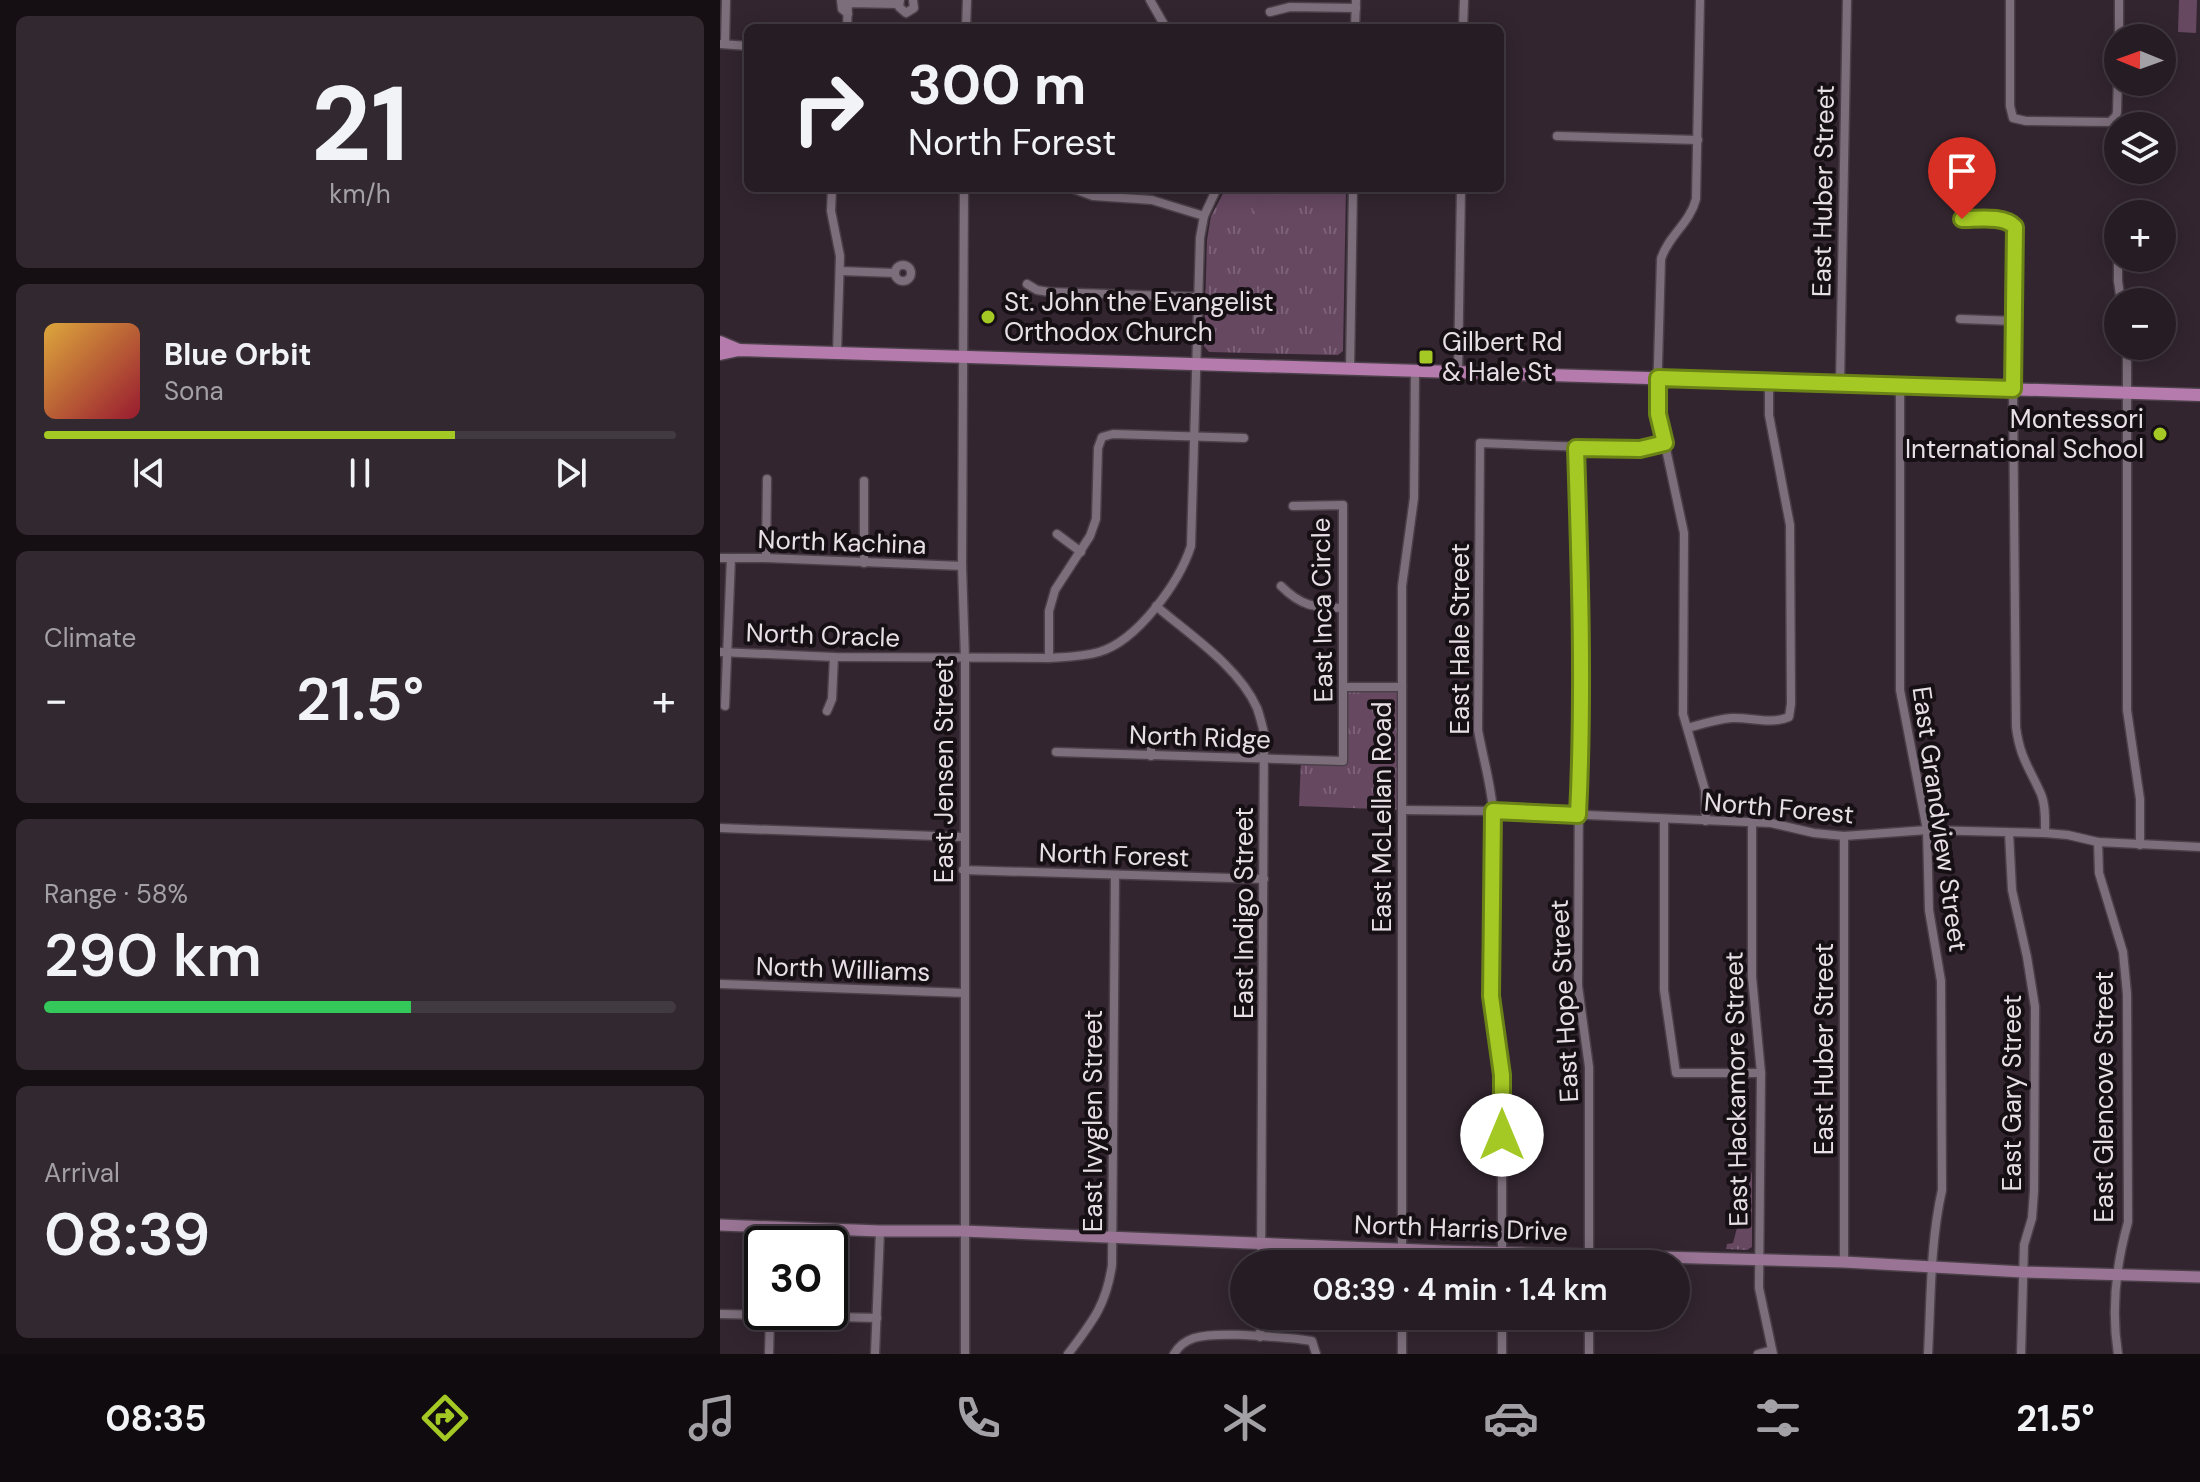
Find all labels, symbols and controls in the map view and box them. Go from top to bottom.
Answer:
north arrow [2104,24,2176,96]
map controls [2104,24,2176,360]
text: 300 m [908,48,1086,121]
icon: right [776,56,880,160]
text: 21 [311,57,409,192]
street label: East Huber Street [1804,85,1842,297]
button: layers [2104,112,2176,184]
text: North Forest [908,119,1116,166]
pin [1928,137,1996,219]
icon: arrive [1940,149,1984,193]
text: km/h [329,177,391,211]
button: + [2104,200,2176,272]
place label: St. John the Evangelist Orthodox Church [1004,285,1274,349]
button: − [2104,288,2176,360]
marker: St. John the Evangelist Orthodox Church [979,308,997,326]
place label: Gilbert Rd & Hale St [1442,325,1562,389]
text: Blue Orbit [164,335,311,374]
marker: Gilbert Rd & Hale St [1417,348,1435,366]
text: Sona [164,374,224,408]
place label: Montessori International School [1905,402,2144,466]
marker: Montessori International School [2151,425,2169,443]
icon: previous [127,451,171,495]
icon: pause [338,451,382,495]
icon: next [549,451,593,495]
street label: East Inca Circle [1303,517,1341,703]
street label: North Kachina [757,522,927,562]
street label: East Hale Street [1443,543,1477,735]
street label: North Oracle [745,615,901,655]
text: Climate [44,621,136,655]
street label: East Jensen Street [927,659,961,883]
text: 21.5° [296,660,424,739]
text: − [44,671,68,729]
text: + [652,671,676,729]
street label: East Grandview Street [1905,684,1975,954]
street label: East McLellan Road [1365,701,1399,933]
street label: North Ridge [1129,718,1271,756]
street label: North Forest [1703,785,1855,831]
street label: East Indigo Street [1227,807,1261,1019]
street label: North Forest [1038,835,1190,875]
text: Range · 58% [44,877,188,911]
street label: East Hope Street [1542,899,1586,1103]
text: 290 km [44,916,262,995]
street label: East Huber Street [1807,943,1841,1155]
street label: North Williams [755,949,931,989]
street label: East Hackamore Street [1717,951,1755,1227]
street label: East Glencove Street [2087,971,2121,1223]
street label: East Gary Street [1995,995,2029,1191]
street label: East Ivyglen Street [1076,1010,1110,1232]
position arrow [1460,1093,1544,1177]
text: Arrival [44,1156,120,1190]
text: 08:39 [44,1195,210,1274]
street label: North Harris Drive [1354,1207,1568,1249]
speed limit sign: 30 [744,1226,848,1330]
text: 08:39 · 4 min · 1.4 km [1312,1270,1608,1309]
icon: directions [417,1390,473,1446]
icon: music [684,1390,740,1446]
icon: phone [950,1390,1006,1446]
icon: climate [1217,1390,1273,1446]
icon: car [1483,1390,1539,1446]
icon: filters [1750,1390,1806,1446]
text: 08:35 [105,1395,207,1442]
text: 21.5° [2016,1395,2095,1442]

